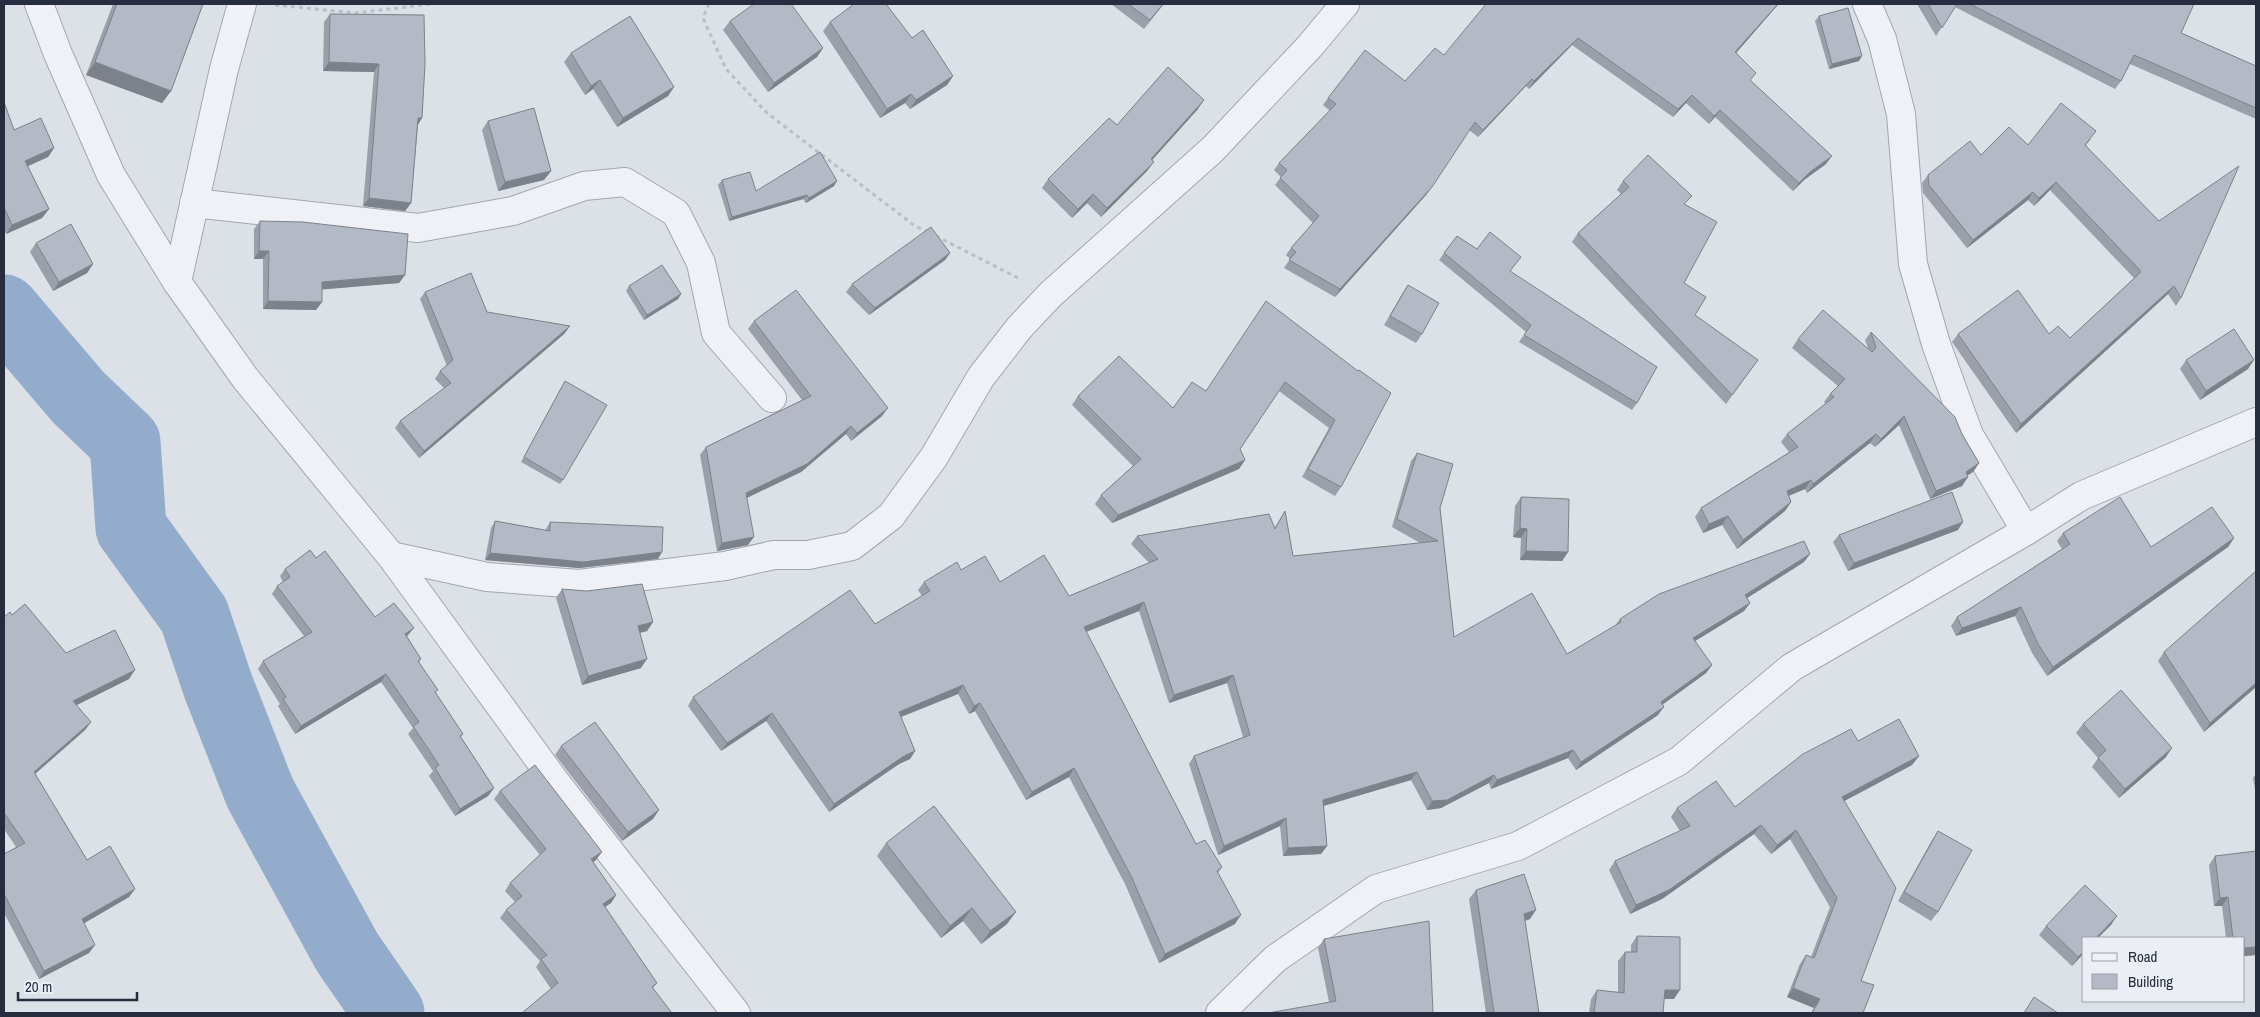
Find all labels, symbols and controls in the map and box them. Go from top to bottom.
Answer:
legend [2082,937,2245,1002]
text: Road [2128,946,2157,967]
scale bar [18,970,136,1002]
text: Building [2128,971,2173,992]
text: 20 m [25,976,52,997]

